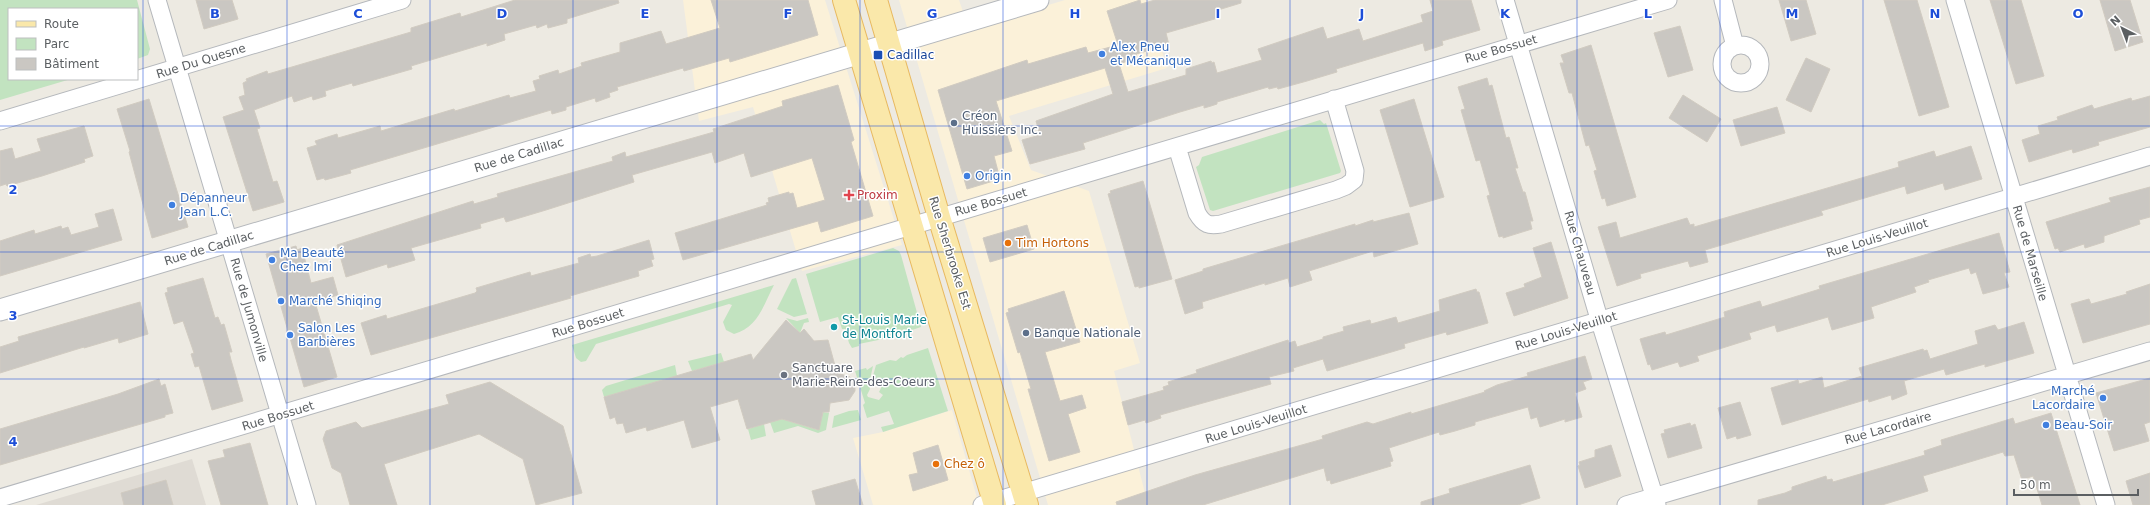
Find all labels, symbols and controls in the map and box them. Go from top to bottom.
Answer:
text: B [210,6,220,21]
text: C [353,6,363,21]
text: D [497,6,508,21]
text: E [641,6,649,21]
text: F [784,6,792,21]
text: G [927,6,937,21]
text: H [1070,6,1080,21]
text: I [1216,6,1220,21]
text: J [1359,6,1364,21]
text: K [1500,6,1511,21]
text: L [1644,6,1652,21]
text: M [1786,6,1798,21]
text: N [1930,6,1940,21]
text: O [2072,6,2084,21]
legend [8,8,138,80]
north arrow [2102,8,2142,48]
text: N [2108,13,2123,29]
text: Route [44,17,79,31]
street label: Rue Bossuet [1463,32,1539,66]
text: Parc [44,37,69,51]
place label: Alex Pneu et Mécanique [1110,40,1191,68]
street label: Rue Du Quesne [155,41,247,81]
place label: Cadillac [887,48,934,62]
marker: Cadillac [872,49,884,61]
marker: Alex Pneu et Mécanique [1097,49,1107,59]
text: Bâtiment [44,57,99,71]
place label: Créon Huissiers Inc. [962,109,1042,137]
marker: Créon Huissiers Inc. [949,118,959,128]
street label: Rue de Cadillac [473,135,565,175]
place label: Origin [975,169,1011,183]
marker: Origin [962,171,972,181]
text: 2 [8,182,18,197]
street label: Rue Bossuet [953,185,1029,219]
place label: Proxim [857,188,898,202]
marker: Proxim [844,190,854,200]
place label: Dépanneur Jean L.C. [179,191,247,219]
street label: Rue Sherbrooke Est [926,195,974,311]
marker: Dépanneur Jean L.C. [167,200,177,210]
street label: Rue de Marseille [2010,203,2050,303]
street label: Rue Chauveau [1561,209,1599,297]
street label: Rue Louis-Veuillot [1824,216,1930,260]
street label: Rue de Cadillac [163,228,255,268]
place label: Tim Hortons [1015,236,1089,250]
marker: Tim Hortons [1003,238,1013,248]
place label: Ma Beauté Chez Imi [280,246,344,274]
marker: Ma Beauté Chez Imi [267,255,277,265]
street label: Rue de Jumonville [227,256,271,364]
place label: Marché Shiqing [289,294,382,308]
marker: Marché Shiqing [276,296,286,306]
street label: Rue Bossuet [550,305,626,341]
text: 3 [8,308,18,323]
street label: Rue Louis-Veuillot [1513,309,1619,353]
place label: St-Louis Marie de Montfort [842,313,927,341]
place label: Salon Les Barbières [298,321,355,349]
marker: St-Louis Marie de Montfort [829,322,839,332]
place label: Banque Nationale [1034,326,1141,340]
marker: Banque Nationale [1021,328,1031,338]
marker: Salon Les Barbières [285,330,295,340]
place label: Sanctuare Marie-Reine-des-Coeurs [792,361,935,389]
marker: Sanctuare Marie-Reine-des-Coeurs [779,370,789,380]
place label: Marché Lacordaire [2032,384,2095,412]
marker: Marché Lacordaire [2098,393,2108,403]
street label: Rue Bossuet [240,398,316,434]
street label: Rue Louis-Veuillot [1203,402,1309,446]
street label: Rue Lacordaire [1843,409,1933,447]
place label: Beau-Soir [2054,418,2112,432]
marker: Beau-Soir [2041,420,2051,430]
text: 4 [8,434,18,449]
place label: Chez ô [944,457,985,471]
marker: Chez ô [931,459,941,469]
scale bar [2014,471,2138,497]
text: 50 m [2020,478,2051,492]

